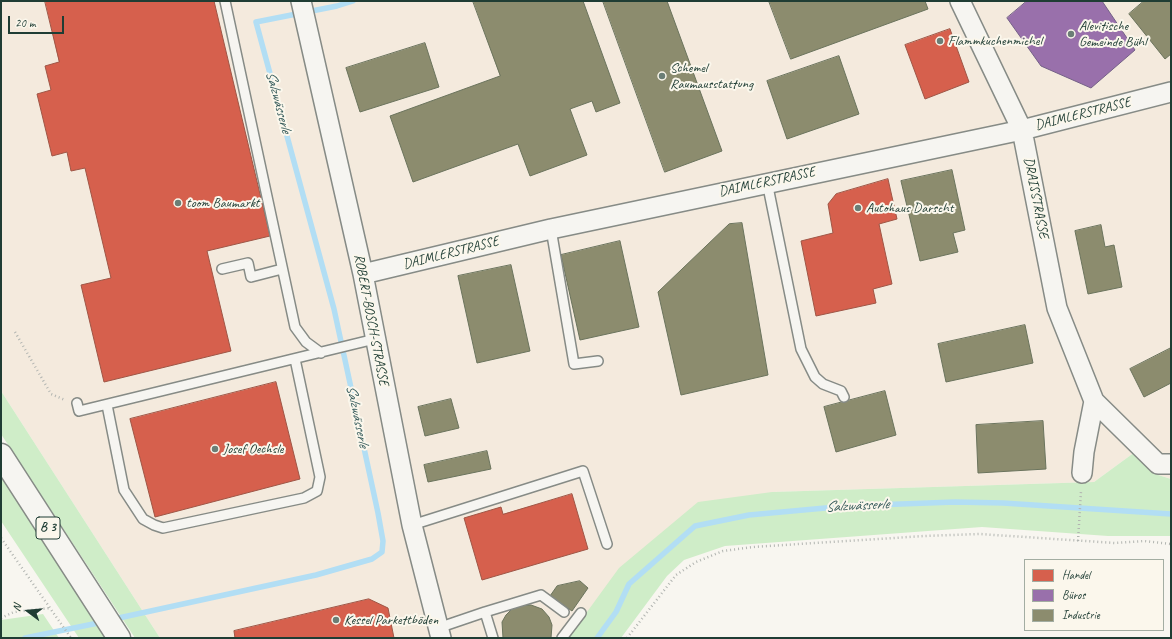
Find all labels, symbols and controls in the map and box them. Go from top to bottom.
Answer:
scale bar [10,8,66,34]
text: 20 m [15,15,35,31]
place label: Alevitische Gemeinde Bühl [1079,18,1146,50]
marker: Alevitische Gemeinde Bühl [1066,29,1076,39]
place label: Flammkuchenmichel [948,33,1042,49]
marker: Flammkuchenmichel [935,36,945,46]
place label: Schemel Raumausstattung [670,60,753,92]
water label: Salzwässerle [261,69,295,135]
marker: Schemel Raumausstattung [657,71,667,81]
street label: DAIMLERSTRASSE [1033,94,1133,134]
street label: DRAISSTRASSE [1020,156,1052,240]
street label: DAIMLERSTRASSE [717,164,817,200]
place label: toom Baumarkt [186,195,259,211]
marker: toom Baumarkt [173,198,183,208]
place label: Autohaus Darscht [866,200,953,216]
marker: Autohaus Darscht [853,203,863,213]
street label: DAIMLERSTRASSE [401,233,501,273]
street label: ROBERT-BOSCH-STRASSE [350,253,392,387]
water label: Salzwässerle [342,383,372,449]
place label: Josef Oechsle [223,441,283,457]
marker: Josef Oechsle [210,444,220,454]
water label: Salzwässerle [825,495,889,517]
road number: B 3 [36,517,60,539]
legend [1024,559,1164,631]
text: Handel [1062,567,1090,583]
text: Büros [1062,587,1085,603]
north arrow [8,591,48,631]
text: N [9,602,24,613]
text: Industrie [1062,607,1100,623]
place label: Kessel Parkettböden [344,612,438,628]
marker: Kessel Parkettböden [331,615,341,625]

